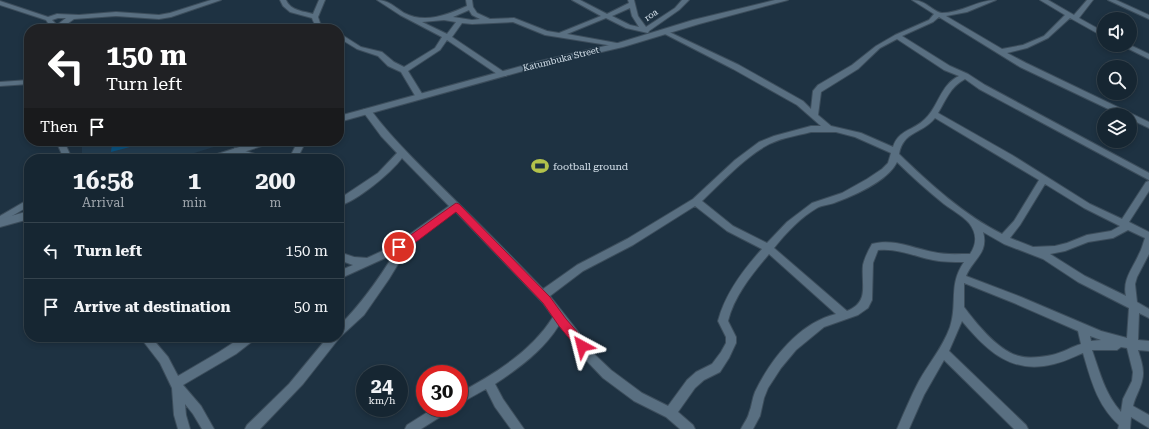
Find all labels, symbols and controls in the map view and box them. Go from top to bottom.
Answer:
street label: roa [642,7,660,23]
map controls [1097,12,1137,148]
button: sound [1097,12,1137,52]
text: 150 m [106,39,187,72]
icon: left [40,40,92,92]
street label: Katumbuka Street [522,45,601,73]
button: search [1097,60,1137,100]
text: Turn left [106,73,182,94]
button: layers [1097,108,1137,148]
icon: arrive [86,116,108,138]
text: Then [40,118,78,136]
sports icon: football ground [530,156,550,176]
place label: football ground [553,161,629,172]
text: 16:58 [73,167,134,195]
text: 1 [188,167,201,195]
text: 200 [255,167,296,195]
text: Arrival [82,195,124,210]
text: min [182,195,207,210]
text: m [269,195,281,210]
pin [382,230,416,264]
icon: arrive [388,236,410,258]
icon: left [40,240,62,262]
text: Turn left [74,242,142,260]
text: 150 m [285,242,328,260]
icon: arrive [40,296,62,318]
text: Arrive at destination [74,298,230,316]
text: 50 m [294,298,328,316]
position arrow [561,325,603,367]
speed limit sign: 30 [416,365,468,417]
text: 24 [371,374,393,398]
text: km/h [369,395,395,406]

